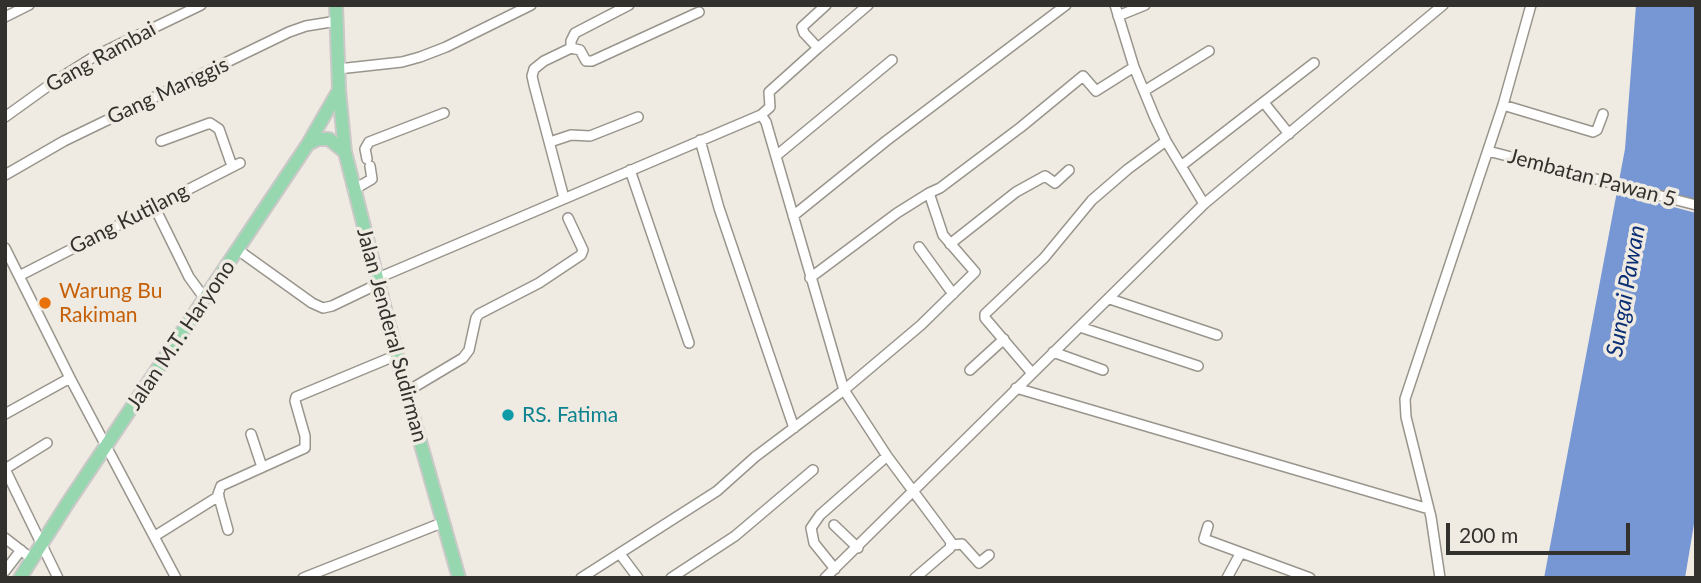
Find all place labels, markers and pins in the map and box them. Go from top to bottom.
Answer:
place label: Warung Bu Rakiman [59,278,162,328]
marker: Warung Bu Rakiman [37,295,53,311]
place label: RS. Fatima [522,402,618,428]
marker: RS. Fatima [500,407,516,423]

